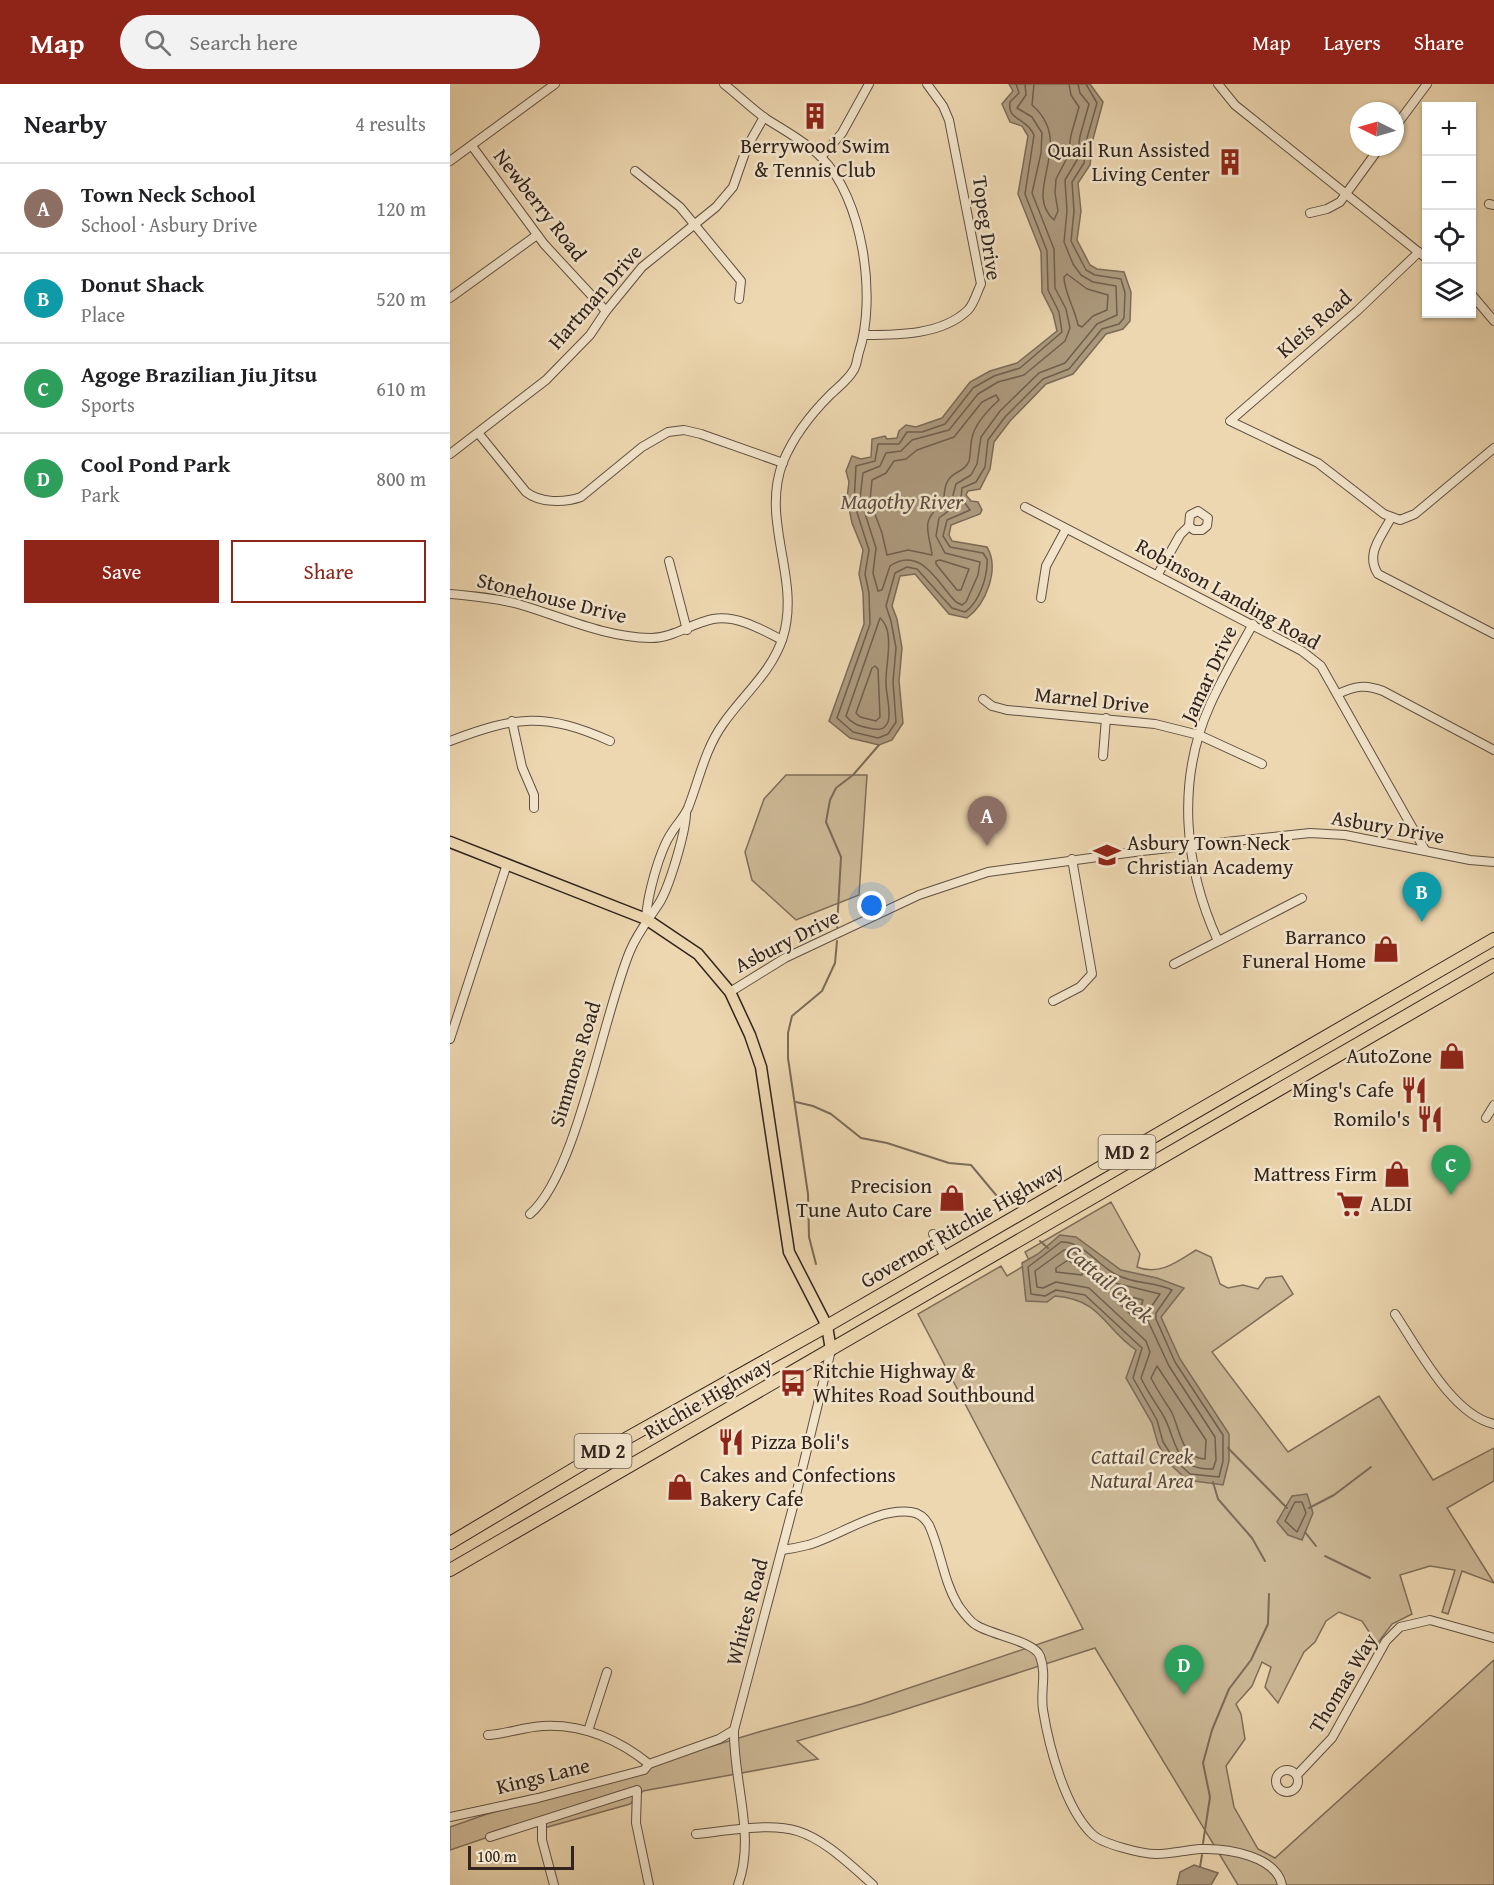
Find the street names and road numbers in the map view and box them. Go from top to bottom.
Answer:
street label: Newberry Road [486,142,595,268]
street label: Topeg Drive [965,174,1010,282]
street label: Hartman Drive [540,237,649,356]
street label: Kleis Road [1269,282,1359,365]
street label: Robinson Landing Road [1130,530,1327,658]
street label: Stonehouse Drive [474,564,631,631]
street label: Jamar Drive [1171,620,1245,730]
street label: Marnel Drive [1033,678,1151,721]
street label: Asbury Drive [1329,801,1447,852]
street label: Asbury Drive [729,901,845,980]
street label: Simmons Road [541,996,609,1130]
road number: MD 2 [1098,1135,1156,1169]
street label: Governor Ritchie Highway [854,1153,1070,1296]
street label: Ritchie Highway [638,1348,778,1447]
road number: MD 2 [574,1434,632,1468]
street label: Whites Road [717,1554,776,1669]
street label: Thomas Way [1301,1626,1385,1739]
street label: Kings Lane [493,1749,593,1802]

